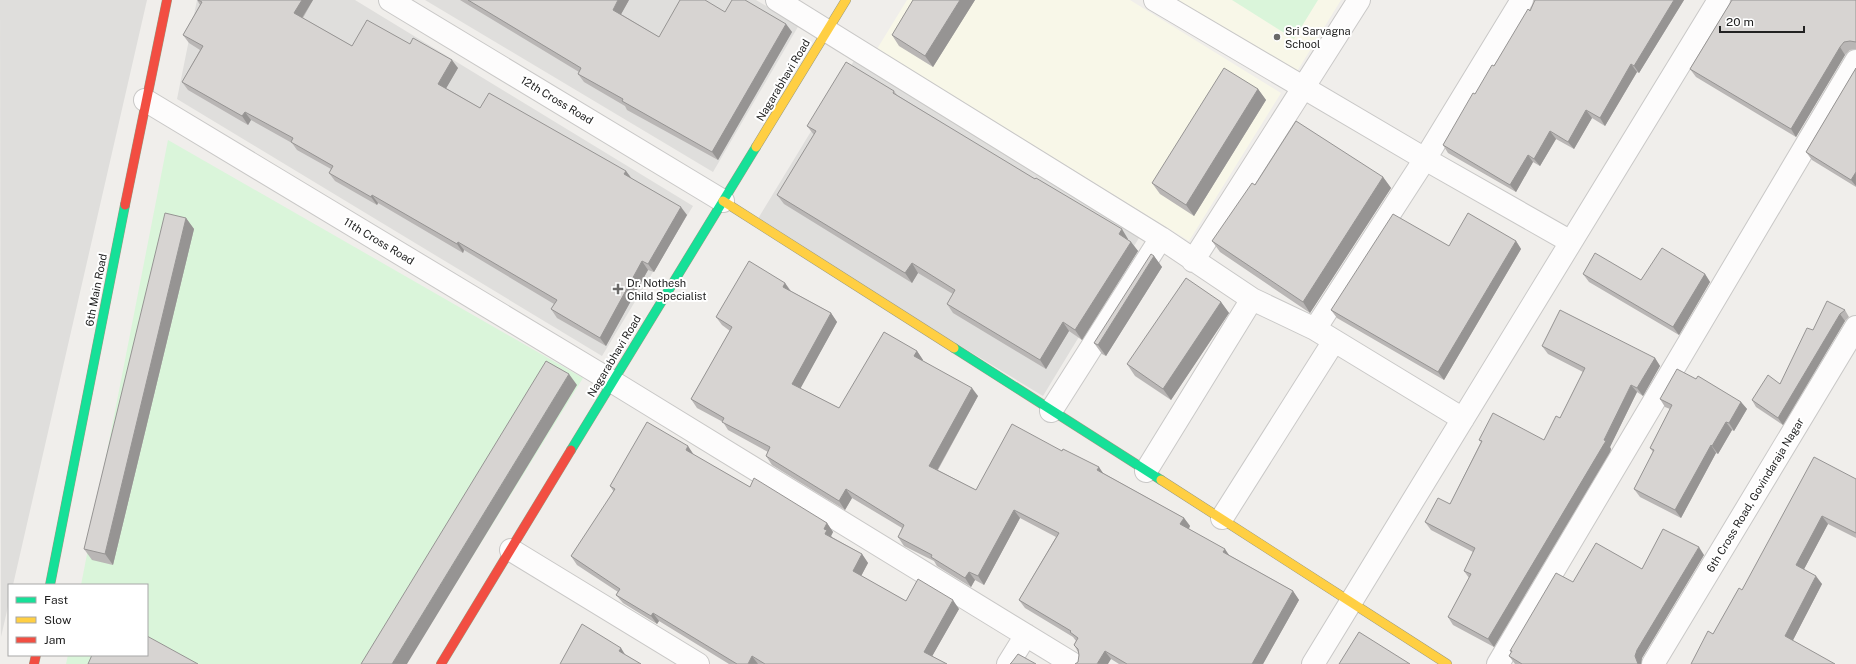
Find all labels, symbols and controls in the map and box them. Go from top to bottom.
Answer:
scale bar [1720,8,1804,34]
text: 20 m [1726,15,1754,29]
place label: Sri Sarvagna School [1285,25,1351,50]
marker: Sri Sarvagna School [1272,32,1282,42]
street label: Nagarabhavi Road [754,37,812,123]
street label: 12th Cross Road [519,74,595,126]
street label: 11th Cross Road [342,215,416,267]
street label: 6th Main Road [83,253,109,327]
place label: Dr. Nothesh Child Specialist [627,277,707,302]
marker: Dr. Nothesh Child Specialist [612,283,624,295]
street label: Nagarabhavi Road [585,313,643,399]
street label: 6th Cross Road, Govindaraja Nagar [1704,416,1806,574]
legend [8,584,148,656]
text: Fast [44,593,69,607]
text: Slow [44,613,72,627]
text: Jam [44,633,66,647]

